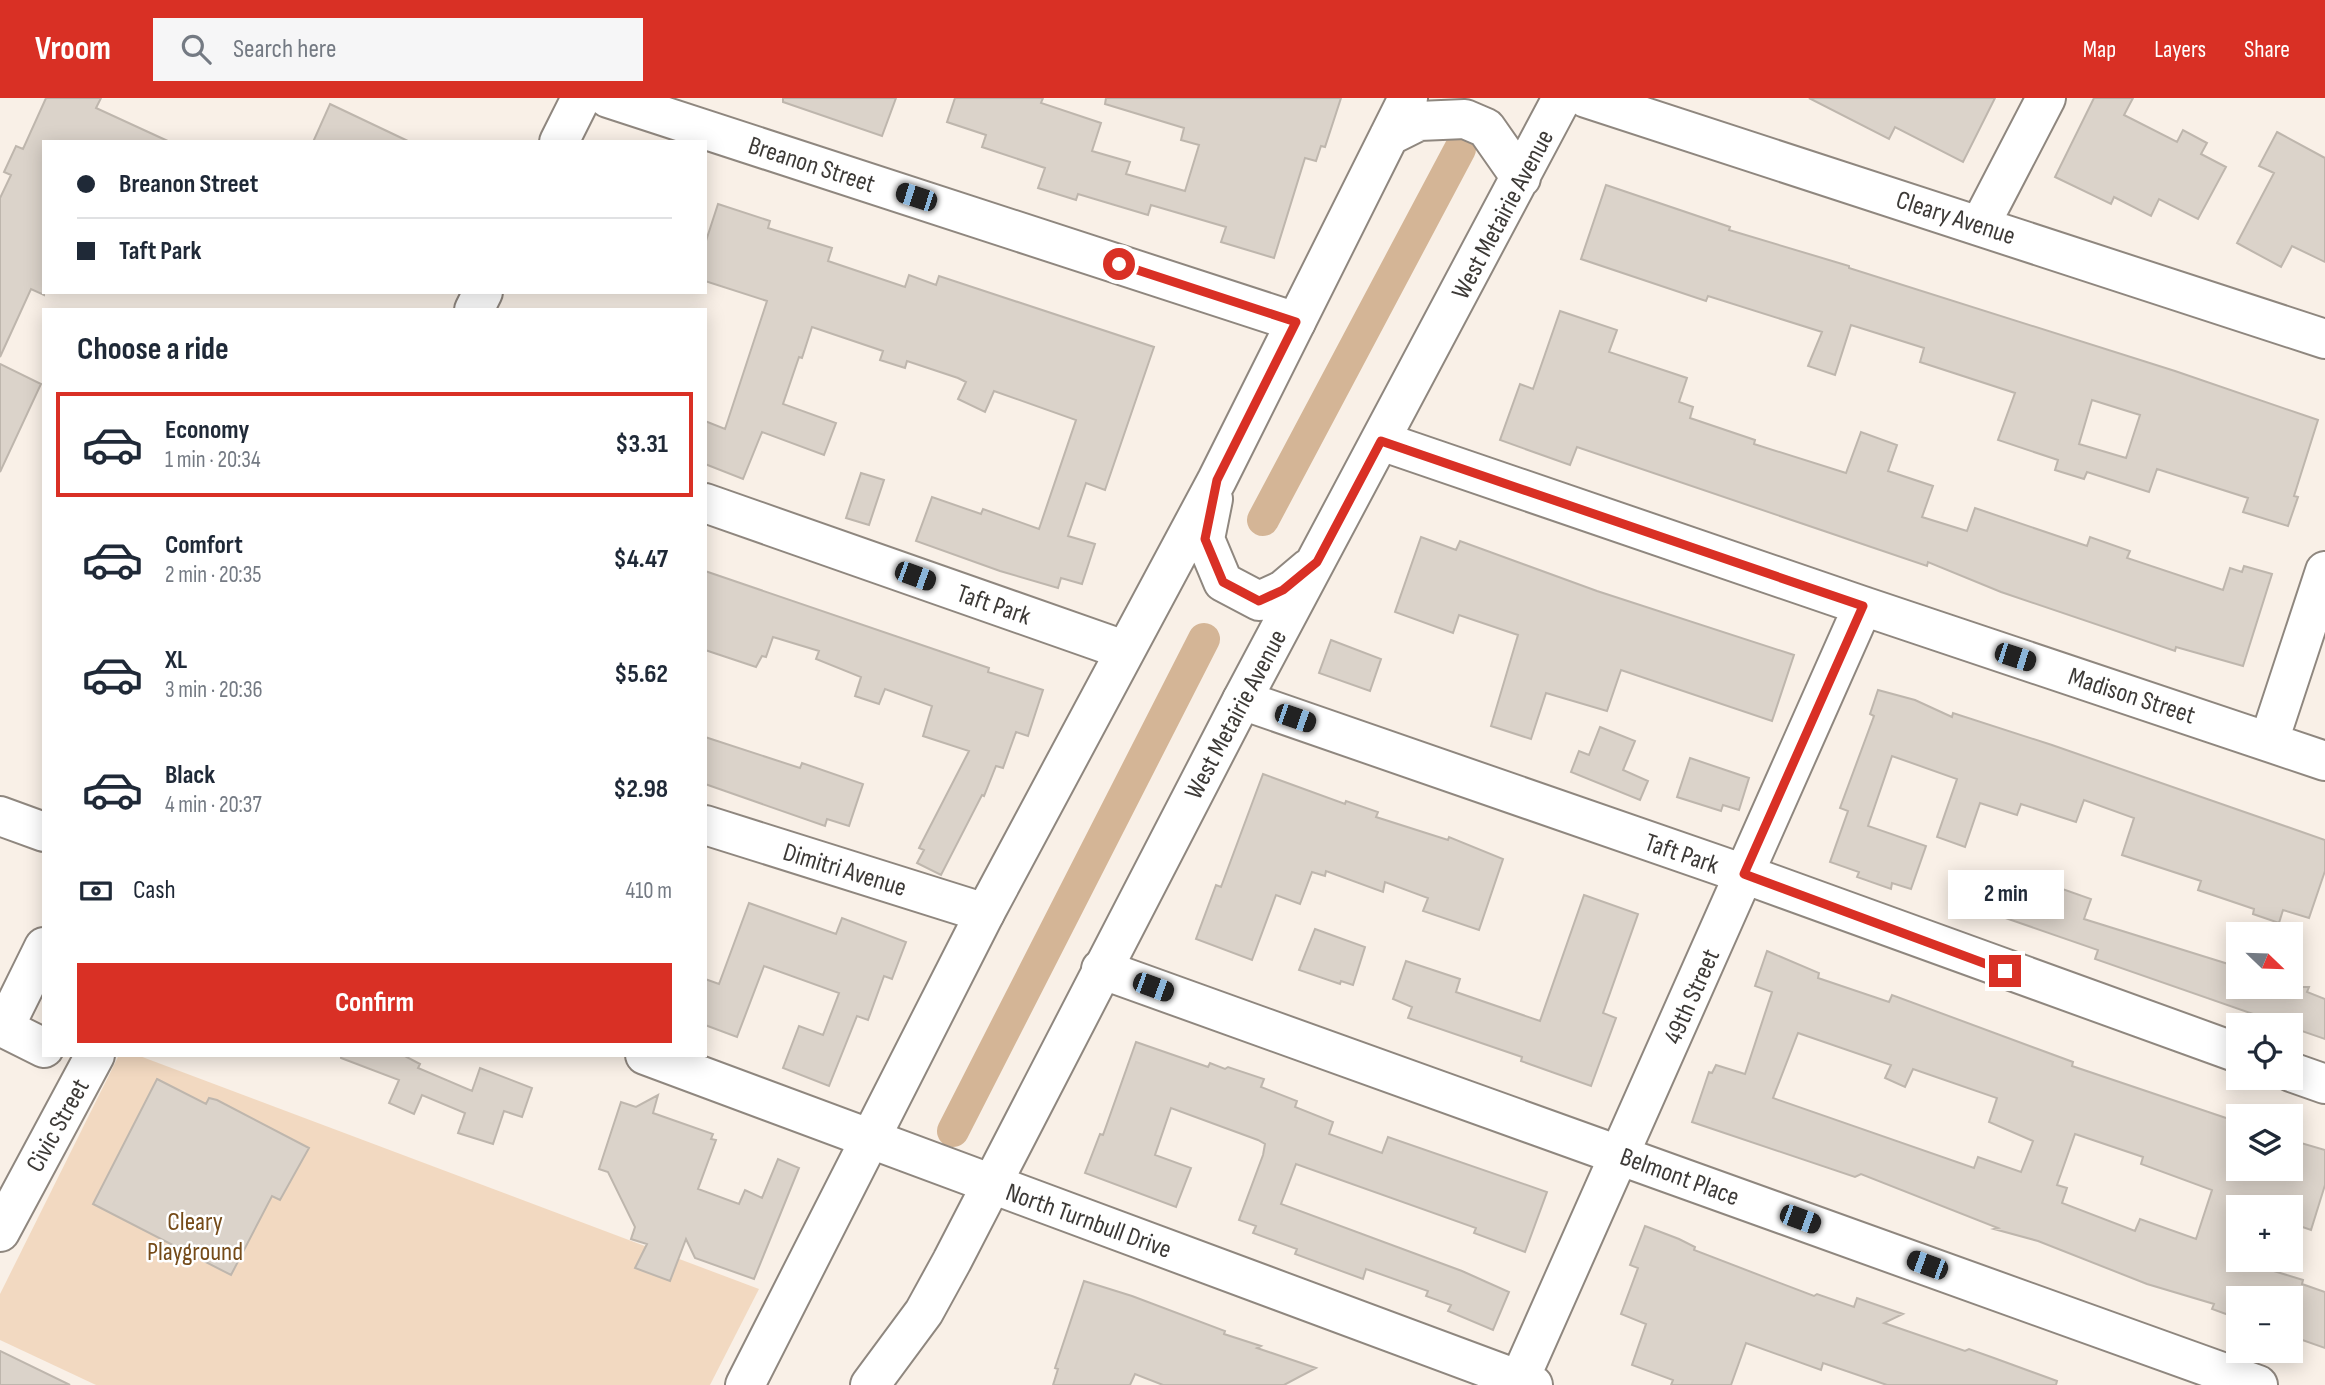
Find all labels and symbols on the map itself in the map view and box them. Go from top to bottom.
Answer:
street label: West Metairie Avenue [1446,125,1561,305]
street label: Breanon Street [744,130,879,200]
car [893,181,940,213]
street label: Cleary Avenue [1892,185,2019,252]
route start [1103,248,1135,280]
car [892,559,939,593]
street label: Taft Park [952,578,1035,633]
street label: West Metairie Avenue [1179,625,1294,805]
car [1992,641,2039,673]
street label: Madison Street [2064,661,2199,731]
car [1272,701,1319,735]
street label: Taft Park [1640,827,1723,882]
street label: Dimitri Avenue [779,837,910,904]
callout: 2 min [1947,870,2063,918]
north arrow [2226,922,2303,999]
street label: 49th Street [1658,944,1727,1049]
route end [1989,955,2021,987]
car [1130,970,1177,1004]
street label: Civic Street [20,1074,97,1178]
street label: Belmont Place [1616,1142,1743,1213]
street label: North Turnbull Drive [1001,1177,1176,1266]
car [1777,1202,1824,1236]
park label: Cleary Playground [147,1207,243,1268]
car [1904,1248,1951,1282]

